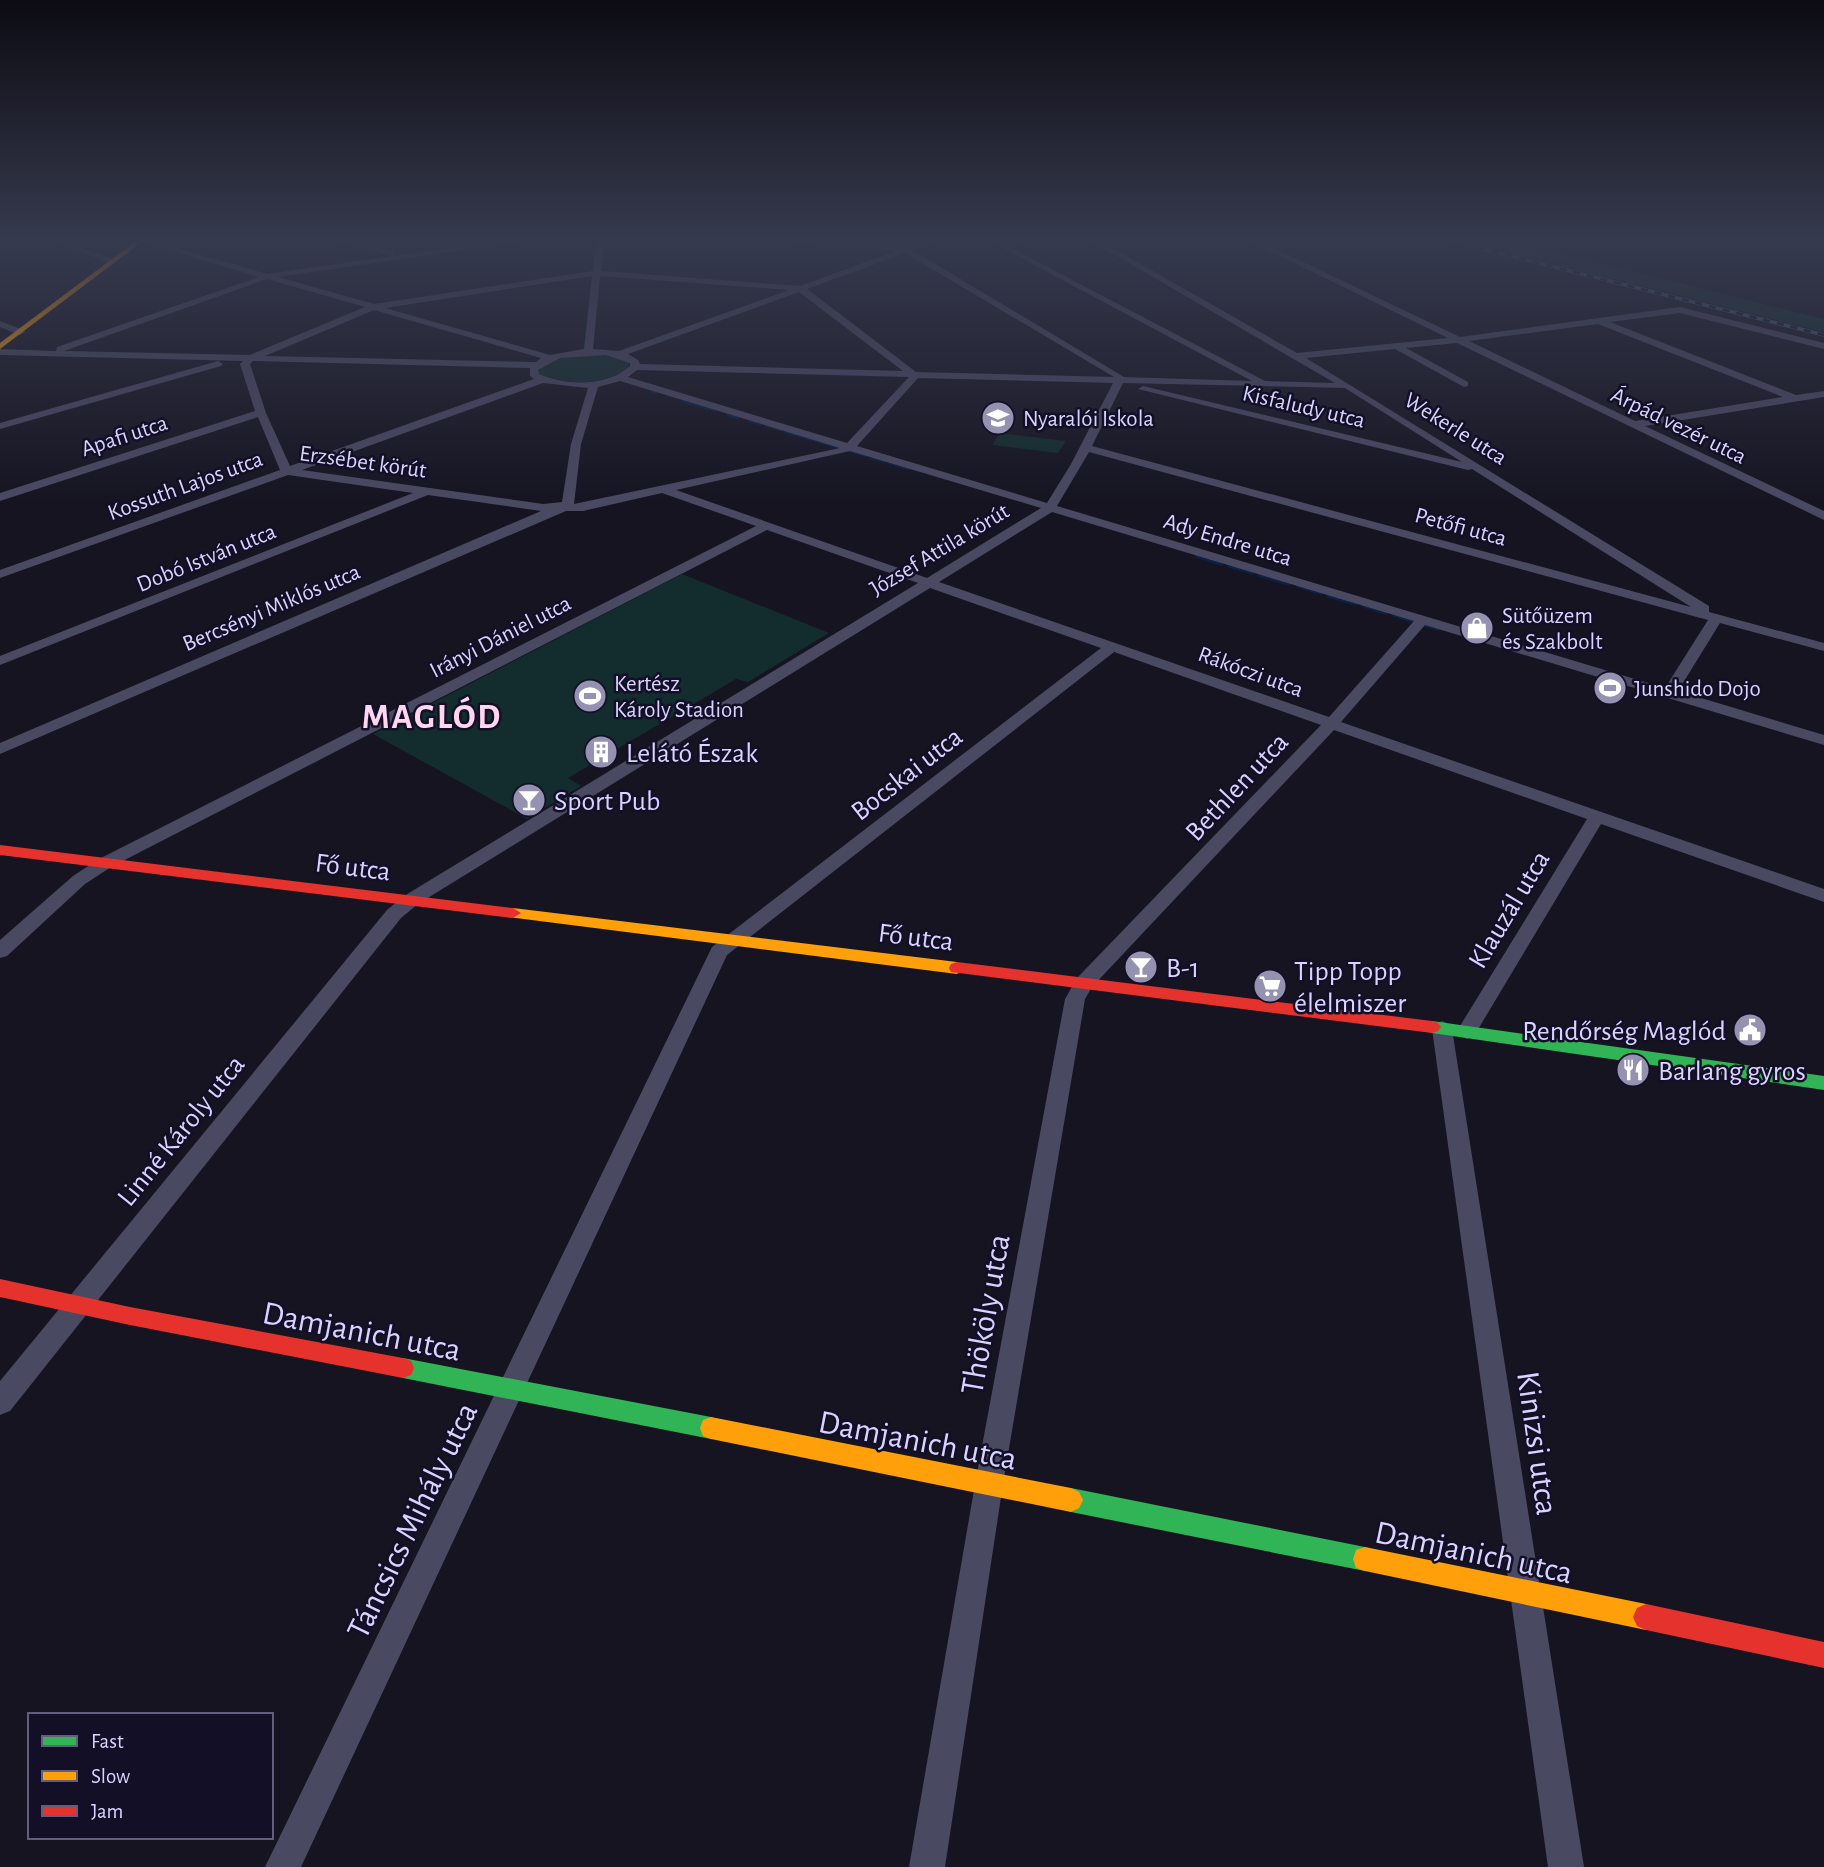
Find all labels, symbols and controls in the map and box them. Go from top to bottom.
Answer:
street label: Árpád vezér utca [1607,381,1751,469]
street label: Kisfaludy utca [1240,382,1367,433]
street label: Wekerle utca [1400,389,1511,470]
school or university icon: Nyaralói Iskola [979,399,1017,437]
place label: Nyaralói Iskola [1023,408,1154,431]
street label: Apafi utca [78,412,171,461]
street label: Erzsébet körút [298,442,428,483]
street label: Kossuth Lajos utca [105,448,266,525]
street label: József Attila körút [866,499,1014,601]
street label: Petőfi utca [1412,504,1509,551]
street label: Ady Endre utca [1161,510,1294,571]
street label: Dobó István utca [134,520,279,597]
street label: Bercsényi Miklós utca [180,561,364,656]
street label: Irányi Dániel utca [426,592,575,683]
place label: Sütőüzem és Szakbolt [1502,605,1603,654]
shop icon: Sütőüzem és Szakbolt [1458,609,1496,647]
street label: Rákóczi utca [1195,643,1306,702]
sports icon: Junshido Dojo [1591,669,1629,707]
place label: Kertész Károly Stadion [614,673,744,722]
sports icon: Kertész Károly Stadion [571,677,609,715]
place label: Junshido Dojo [1634,678,1761,701]
district label: MAGLÓD [362,696,502,735]
street label: Bocskai utca [846,723,968,826]
street label: Bethlen utca [1181,728,1294,847]
building icon: Lelátó Észak [582,733,620,771]
place label: Lelátó Észak [626,737,758,768]
bar icon: Sport Pub [510,781,548,819]
place label: Sport Pub [554,788,660,816]
street label: Klauzál utca [1464,846,1556,974]
street label: Fő utca [313,849,392,887]
street label: Fő utca [876,919,955,957]
bar icon: B-1 [1122,948,1160,986]
place label: B-1 [1166,955,1199,983]
place label: Tipp Topp élelmiszer [1294,958,1406,1018]
supermarket icon: Tipp Topp élelmiszer [1251,967,1289,1005]
public building icon: Rendőrség Maglód [1731,1011,1769,1049]
place label: Rendőrség Maglód [1522,1018,1726,1046]
street label: Linné Károly utca [113,1051,251,1212]
restaurant icon: Barlang gyros [1614,1051,1652,1089]
place label: Barlang gyros [1658,1058,1806,1086]
street label: Thököly utca [956,1232,1017,1397]
street label: Damjanich utca [260,1297,463,1368]
street label: Kinizsi utca [1510,1369,1563,1517]
street label: Táncsics Mihály utca [342,1398,485,1644]
street label: Damjanich utca [816,1406,1019,1477]
street label: Damjanich utca [1372,1516,1575,1590]
legend [28,1713,273,1839]
text: Fast [91,1731,124,1752]
text: Slow [91,1766,130,1787]
text: Jam [91,1801,123,1822]

